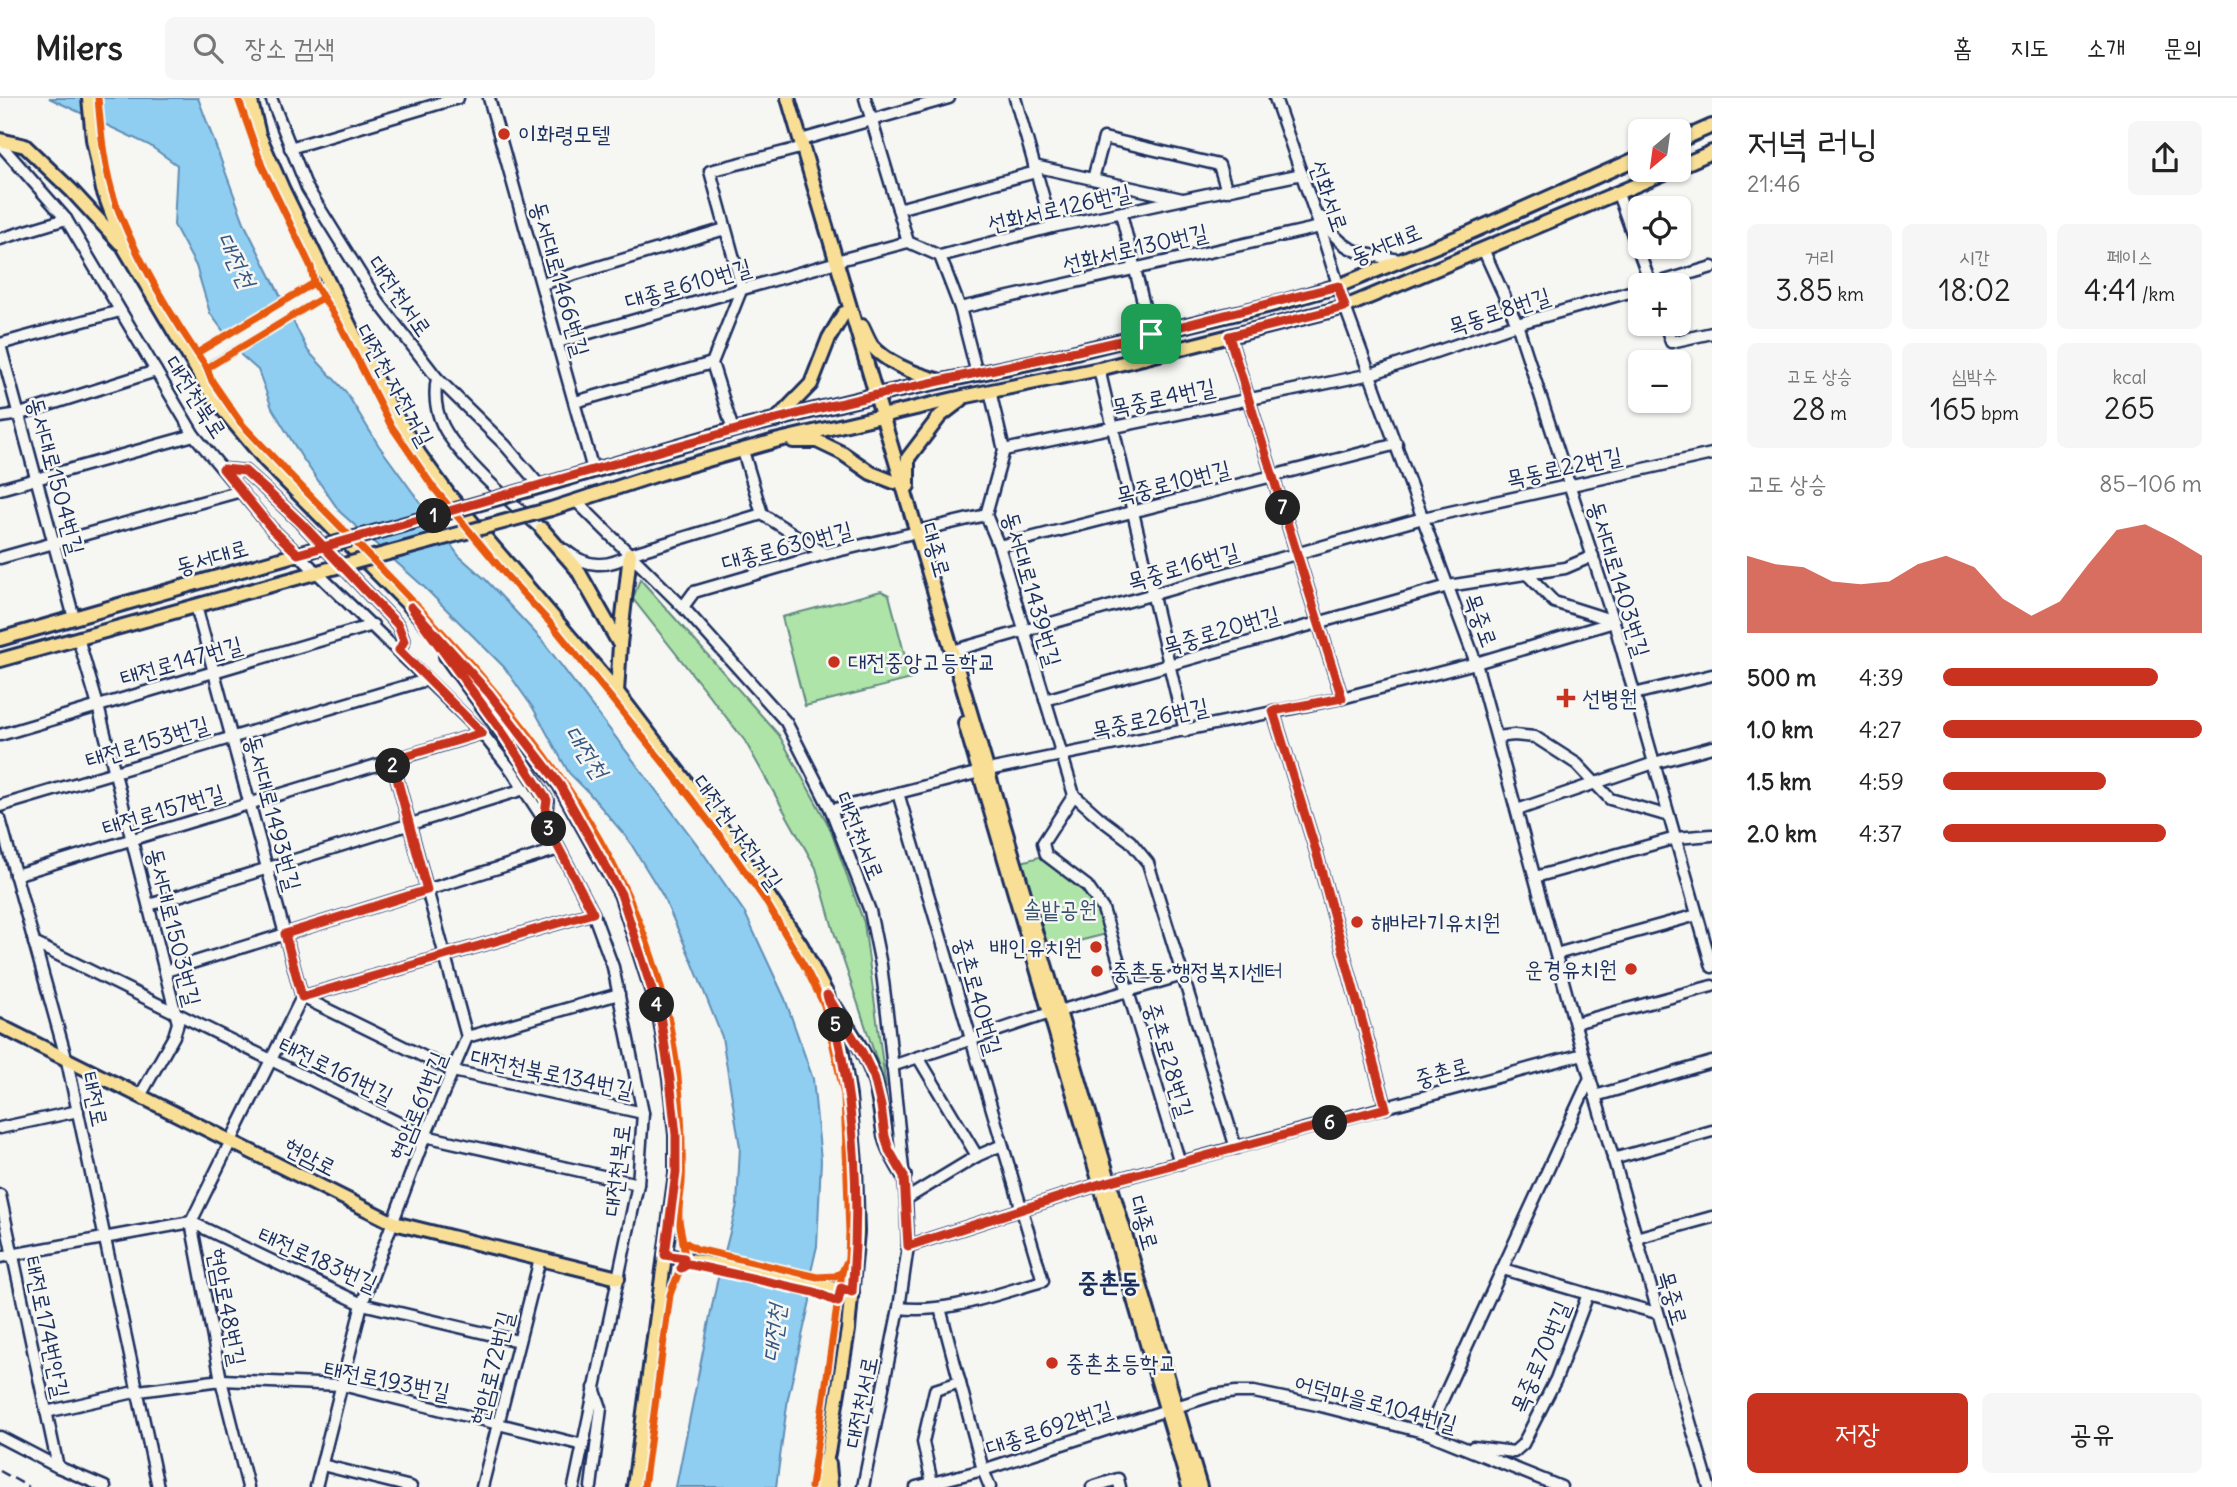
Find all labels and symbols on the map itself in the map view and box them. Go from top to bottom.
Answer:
place label: 이화령모텔 [518,119,611,148]
north arrow [1628,119,1690,182]
marker: 이화령모텔 [496,126,512,142]
street label: 선화서로 [1304,156,1355,236]
street label: 선화서로126번길 [984,177,1133,238]
street label: 동서대로1466번길 [524,198,596,360]
street label: 동서대로 [1346,216,1426,271]
street label: 선화서로130번길 [1059,217,1210,278]
water label: 대전천 [211,227,264,295]
street label: 대전천서로 [362,249,439,342]
street label: 대종로610번길 [621,252,754,315]
street label: 목동로8번길 [1444,280,1554,341]
pin [1121,304,1181,364]
street label: 대전천 자전거길 [350,319,441,451]
street label: 대전천북로 [159,350,234,443]
street label: 목중로4번길 [1108,371,1218,422]
street label: 동서대로1504번길 [22,394,91,558]
street label: 목동로22번길 [1503,440,1624,493]
street label: 목중로10번길 [1113,453,1233,510]
pin: 7 [1266,490,1300,526]
street label: 동서대로1403번길 [1582,497,1657,660]
pin: 1 [416,498,452,534]
street label: 동서대로1439번길 [997,508,1068,670]
street label: 대종로630번길 [718,514,855,577]
street label: 대종로 [915,519,958,581]
street label: 동서대로 [172,532,251,581]
street label: 목중로16번길 [1124,536,1242,595]
street label: 목중로 [1458,589,1505,651]
street label: 목중로20번길 [1159,599,1283,660]
street label: 태전로147번길 [116,629,245,692]
place label: 대전중앙고등학교 [848,647,996,676]
marker: 대전중앙고등학교 [826,654,842,670]
place label: 선병원 [1582,683,1638,712]
marker: 선병원 [1556,688,1576,708]
street label: 목중로26번길 [1089,691,1211,744]
street label: 태전로153번길 [81,709,212,774]
water label: 대전천 [558,719,617,786]
street label: 동서대로1493번길 [239,732,308,894]
pin: 2 [376,748,410,784]
street label: 대전천 자전거길 [687,769,790,895]
street label: 태전로157번길 [98,777,227,842]
street label: 대전천서로 [830,787,891,884]
pin: 3 [532,812,566,846]
street label: 동서대로1503번길 [141,845,208,1009]
park label: 솔밭공원 [1023,894,1097,923]
place label: 해바라기유치원 [1371,907,1501,936]
marker: 해바라기유치원 [1349,914,1365,930]
place label: 배인유치원 [989,932,1082,961]
street label: 중촌로40번길 [948,934,1009,1058]
marker: 배인유치원 [1088,939,1104,955]
place label: 운경유치원 [1524,954,1617,983]
place label: 중촌동 행정복지센터 [1111,956,1283,985]
marker: 운경유치원 [1623,961,1639,977]
marker: 중촌동 행정복지센터 [1089,963,1105,979]
pin: 4 [640,988,674,1023]
street label: 중촌로28번길 [1138,999,1201,1121]
pin: 5 [818,1007,854,1042]
street label: 태전로161번길 [274,1029,398,1110]
street label: 대전천북로134번길 [468,1041,636,1104]
street label: 현암로61번길 [383,1047,453,1165]
street label: 중촌로 [1411,1050,1473,1093]
street label: 태전로 [76,1069,115,1129]
pin: 6 [1312,1105,1348,1140]
street label: 대전천북로 [596,1122,637,1218]
street label: 현암로 [279,1131,342,1182]
street label: 대종로 [1123,1192,1166,1254]
street label: 태전로183번길 [254,1219,383,1298]
street label: 현암로48번길 [202,1246,253,1368]
street label: 태전로174번안길 [18,1253,77,1400]
district label: 중촌동 [1078,1265,1140,1298]
street label: 목중로 [1652,1267,1695,1329]
street label: 목중로70번길 [1503,1296,1576,1417]
water label: 대전천 [755,1300,792,1363]
street label: 현암로72번길 [463,1308,520,1428]
place label: 중촌초등학교 [1066,1348,1177,1377]
street label: 태전로193번길 [322,1353,453,1406]
street label: 대전천서로 [837,1354,884,1450]
marker: 중촌초등학교 [1044,1355,1060,1371]
street label: 어덕마을로104번길 [1292,1367,1461,1438]
street label: 대종로692번길 [982,1393,1116,1462]

